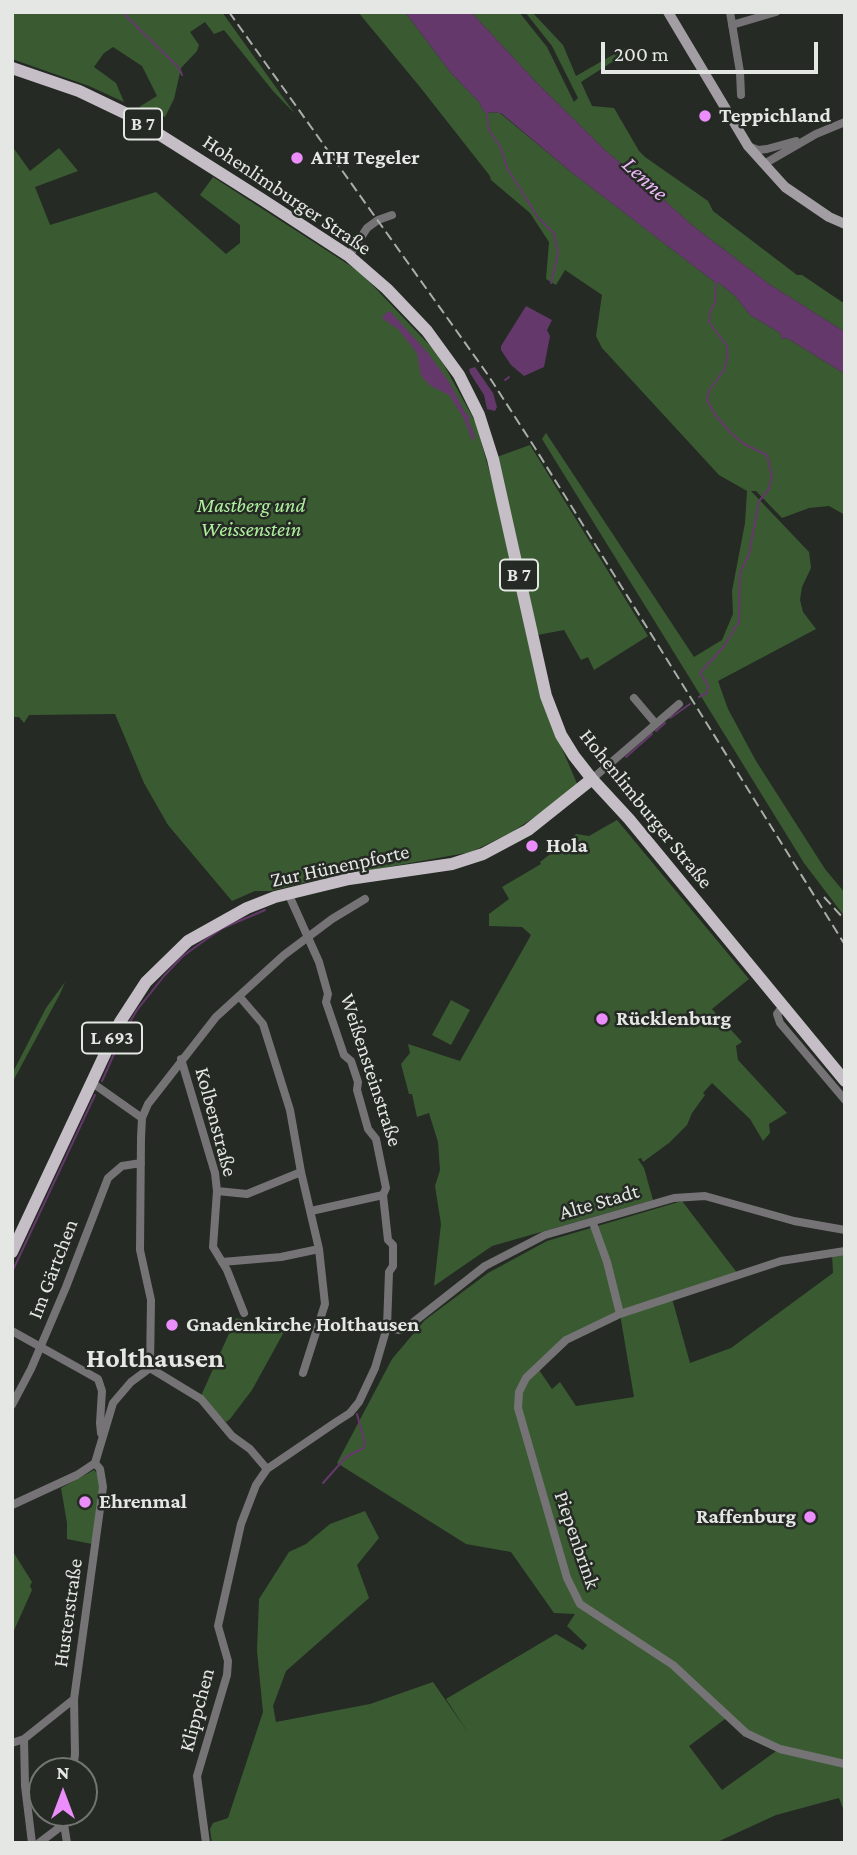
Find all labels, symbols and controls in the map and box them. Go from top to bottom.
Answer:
scale bar [605,28,822,72]
text: 200 m [614,42,669,66]
place label: Teppichland [719,103,831,129]
road number: B 7 [124,108,162,140]
marker: Teppichland [697,108,713,124]
street label: Hohenlimburger Straße [198,129,376,261]
place label: ATH Tegeler [311,145,420,171]
marker: ATH Tegeler [289,150,305,166]
water label: Lenne [617,151,673,207]
park label: Mastberg und Weissenstein [197,493,305,543]
road number: B 7 [500,560,538,590]
street label: Hohenlimburger Straße [574,724,718,894]
place label: Hola [546,833,588,859]
marker: Hola [524,838,540,854]
street label: Zur Hünenpforte [268,839,412,893]
street label: Weißensteinstraße [334,990,408,1150]
place label: Rücklenburg [616,1006,731,1032]
marker: Rücklenburg [594,1011,610,1027]
road number: L 693 [82,1022,142,1054]
street label: Kolbenstraße [189,1065,243,1179]
street label: Alte Stadt [556,1179,642,1225]
street label: Im Gärtchen [22,1216,84,1322]
place label: Gnadenkirche Holthausen [186,1312,419,1338]
marker: Gnadenkirche Holthausen [164,1317,180,1333]
district label: Holthausen [86,1341,224,1375]
street label: Piepenbrink [549,1488,605,1592]
place label: Ehrenmal [99,1489,187,1515]
marker: Ehrenmal [77,1494,93,1510]
place label: Raffenburg [696,1504,796,1530]
marker: Raffenburg [802,1509,818,1525]
street label: Husterstraße [48,1557,88,1669]
street label: Klippchen [174,1665,220,1755]
north arrow [28,1757,98,1827]
text: N [57,1762,69,1783]

